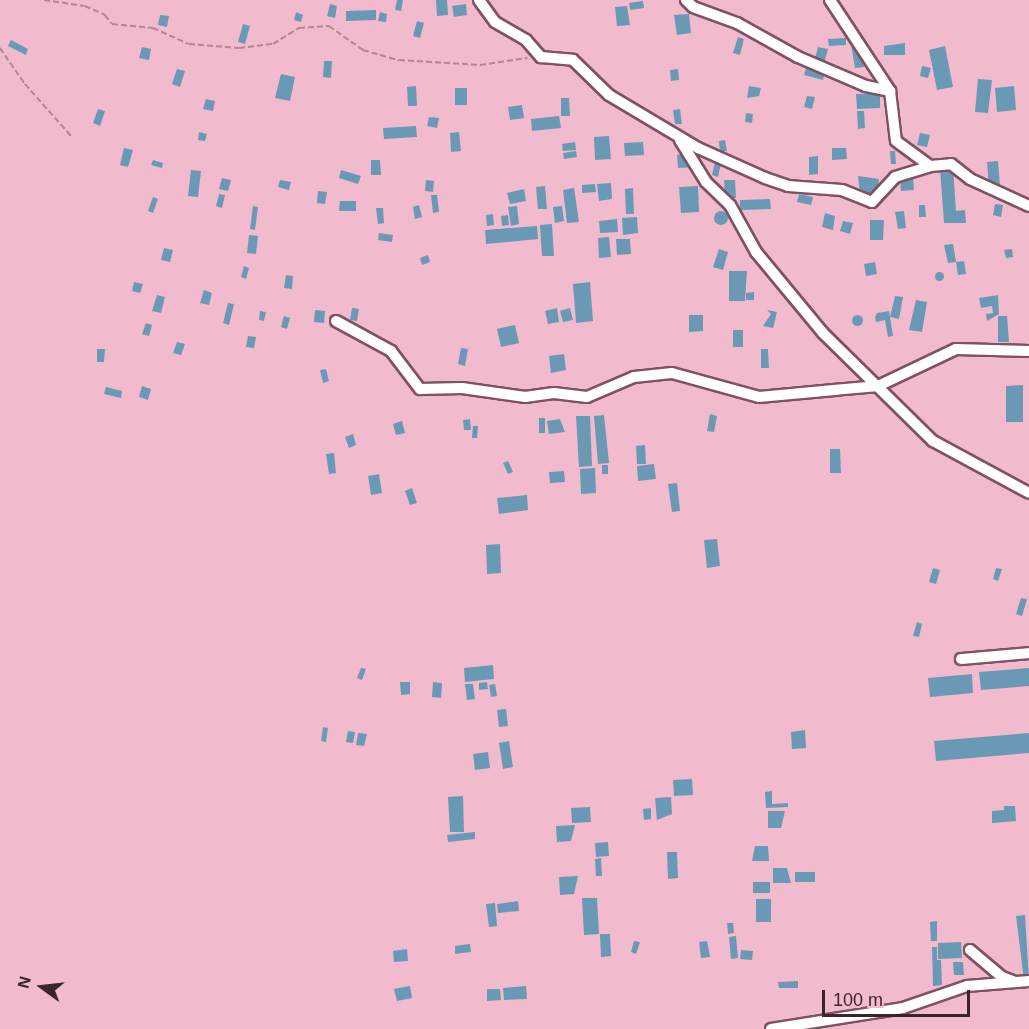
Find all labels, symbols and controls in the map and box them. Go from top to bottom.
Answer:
north arrow [12,957,72,1017]
text: N [14,974,34,990]
scale bar [825,978,974,1016]
text: 100 m [833,990,883,1010]

